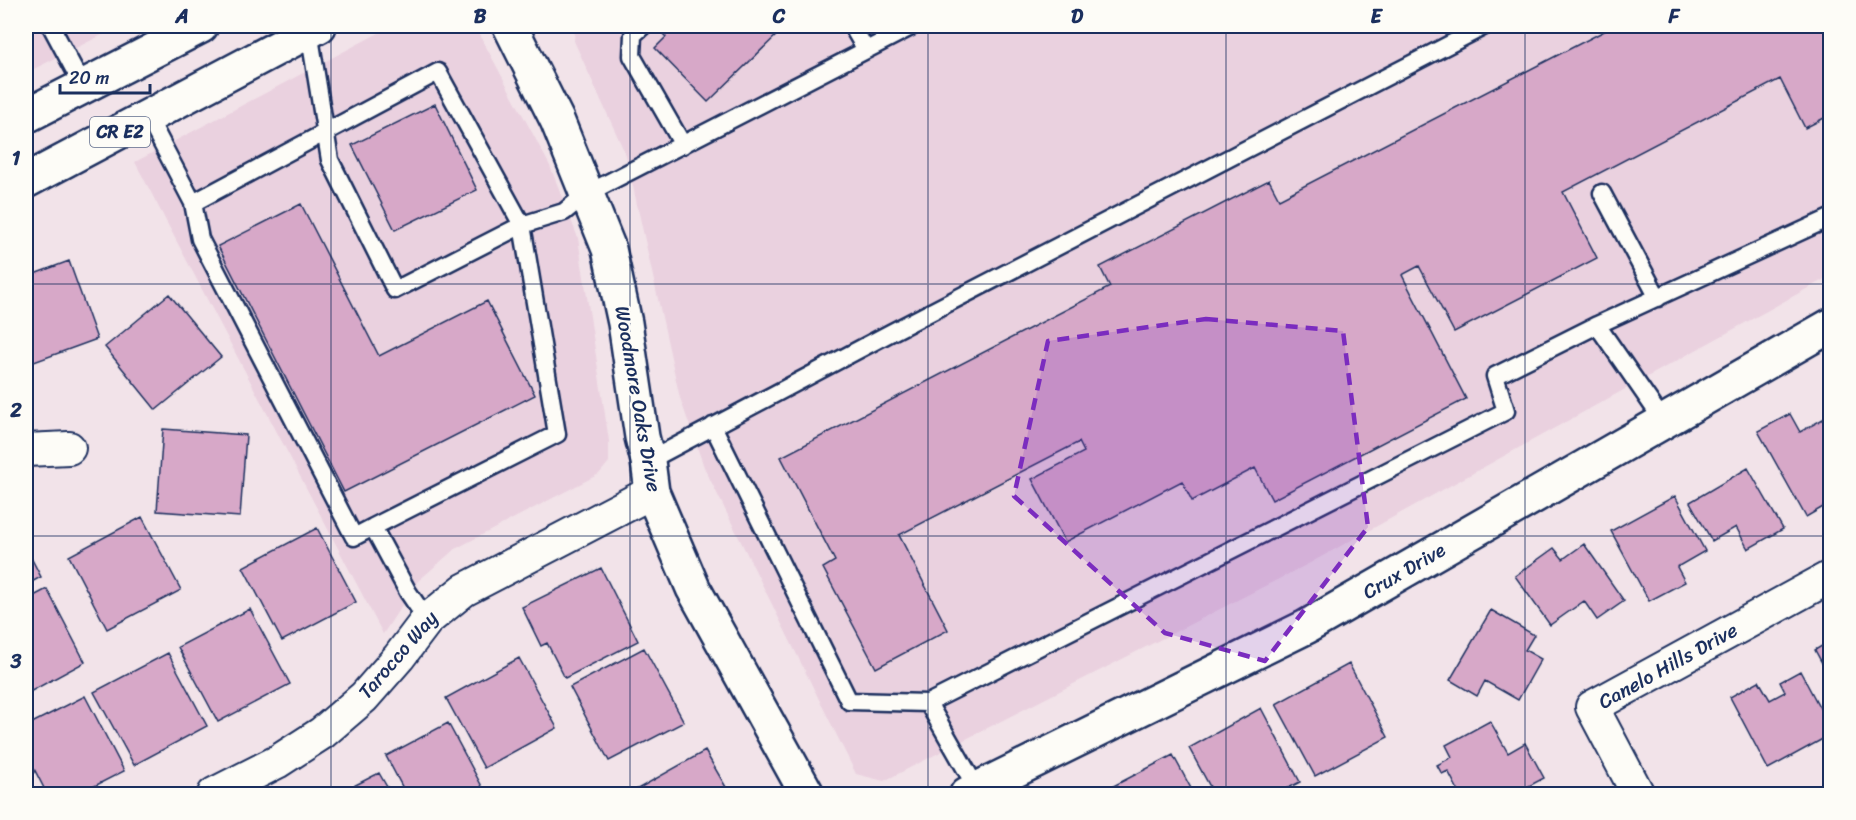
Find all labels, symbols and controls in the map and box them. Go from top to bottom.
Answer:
text: A [174,0,189,34]
text: B [474,0,487,34]
text: C [772,0,786,34]
text: D [1071,0,1084,34]
text: E [1370,0,1383,34]
text: F [1668,0,1681,34]
scale bar [60,57,150,95]
text: 20 m [69,62,109,94]
road number: CR E2 [90,117,150,147]
text: 1 [12,141,21,176]
street label: Woodmore Oaks Drive [604,303,672,495]
text: 2 [9,393,22,428]
street label: Crux Drive [1356,533,1453,609]
street label: Tarocco Way [349,602,447,707]
street label: Canelo Hills Drive [1592,613,1744,719]
text: 3 [10,644,22,679]

